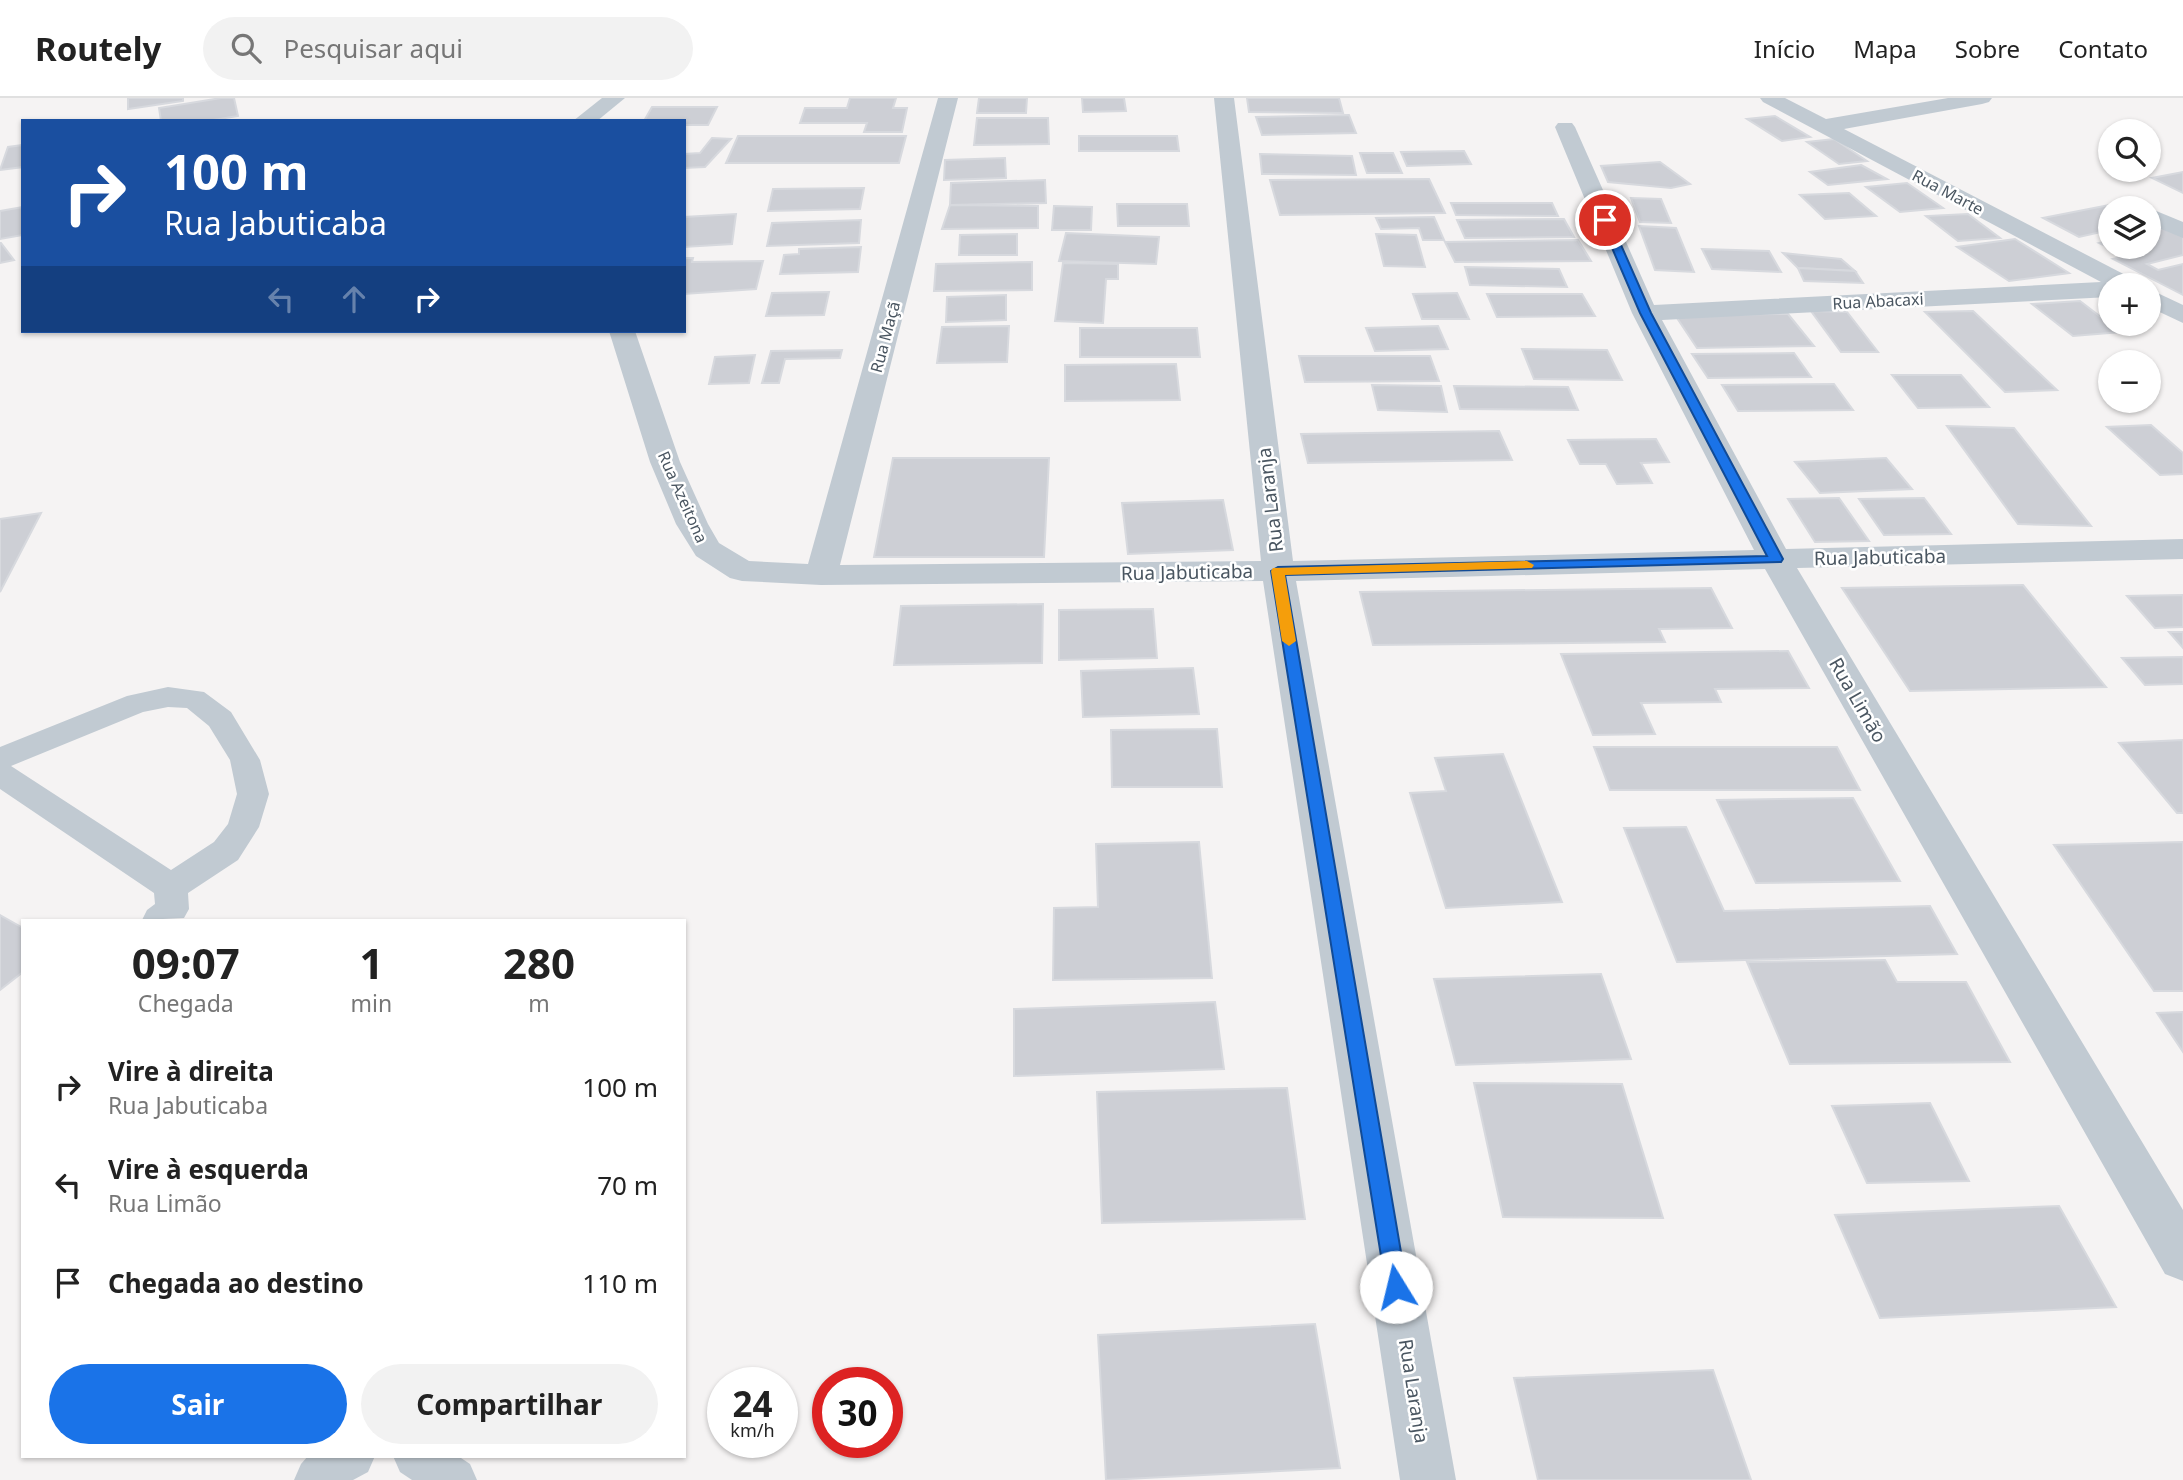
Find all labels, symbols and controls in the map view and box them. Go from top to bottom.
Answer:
search box [203,17,693,80]
text: Routely [35,26,161,71]
icon: search [227,29,265,67]
text: Pesquisar aqui [283,30,463,66]
text: Início [1754,32,1815,65]
text: Mapa [1853,32,1917,65]
text: Sobre [1955,32,2020,65]
text: Contato [2058,32,2148,65]
map controls [2098,119,2161,413]
button: search [2098,119,2161,182]
text: 100 m [164,138,309,204]
icon: right [49,147,140,238]
street label: Rua Marte [1908,164,1988,220]
pin [1575,190,1635,250]
button: layers [2098,196,2161,259]
text: Rua Jabuticaba [164,201,387,244]
icon: arrive [1586,201,1624,239]
button: + [2098,273,2161,336]
icon: left [262,280,300,318]
icon: ahead [335,280,373,318]
icon: right [408,280,446,318]
street label: Rua Abacaxi [1832,288,1924,314]
street label: Rua Maçã [865,299,905,375]
button: − [2098,350,2161,413]
street label: Rua Laranja [1251,446,1289,554]
street label: Rua Azeitona [653,448,713,546]
street label: Rua Jabuticaba [1814,543,1946,571]
street label: Rua Jabuticaba [1121,558,1253,586]
street label: Rua Limão [1823,653,1893,747]
text: 09:07 [132,934,240,991]
text: 1 [359,934,383,991]
text: 280 [503,934,575,991]
text: Chegada [138,987,234,1019]
text: min [351,987,392,1019]
text: m [528,987,550,1019]
text: Vire à direita [108,1053,274,1089]
icon: right [49,1068,87,1106]
text: 100 m [582,1069,658,1105]
text: Rua Jabuticaba [108,1089,268,1121]
text: Vire à esquerda [108,1151,309,1187]
icon: left [49,1166,87,1204]
text: 70 m [597,1167,658,1203]
text: Rua Limão [108,1187,222,1219]
position arrow [1359,1250,1433,1324]
icon: arrive [49,1264,87,1302]
text: Chegada ao destino [108,1265,364,1301]
text: 110 m [582,1265,658,1301]
street label: Rua Laranja [1393,1337,1435,1445]
button: Sair [49,1364,347,1444]
button: Compartilhar [361,1364,658,1444]
speed limit sign: 30 [812,1367,903,1458]
text: 24 [732,1380,773,1427]
text: km/h [730,1418,775,1442]

